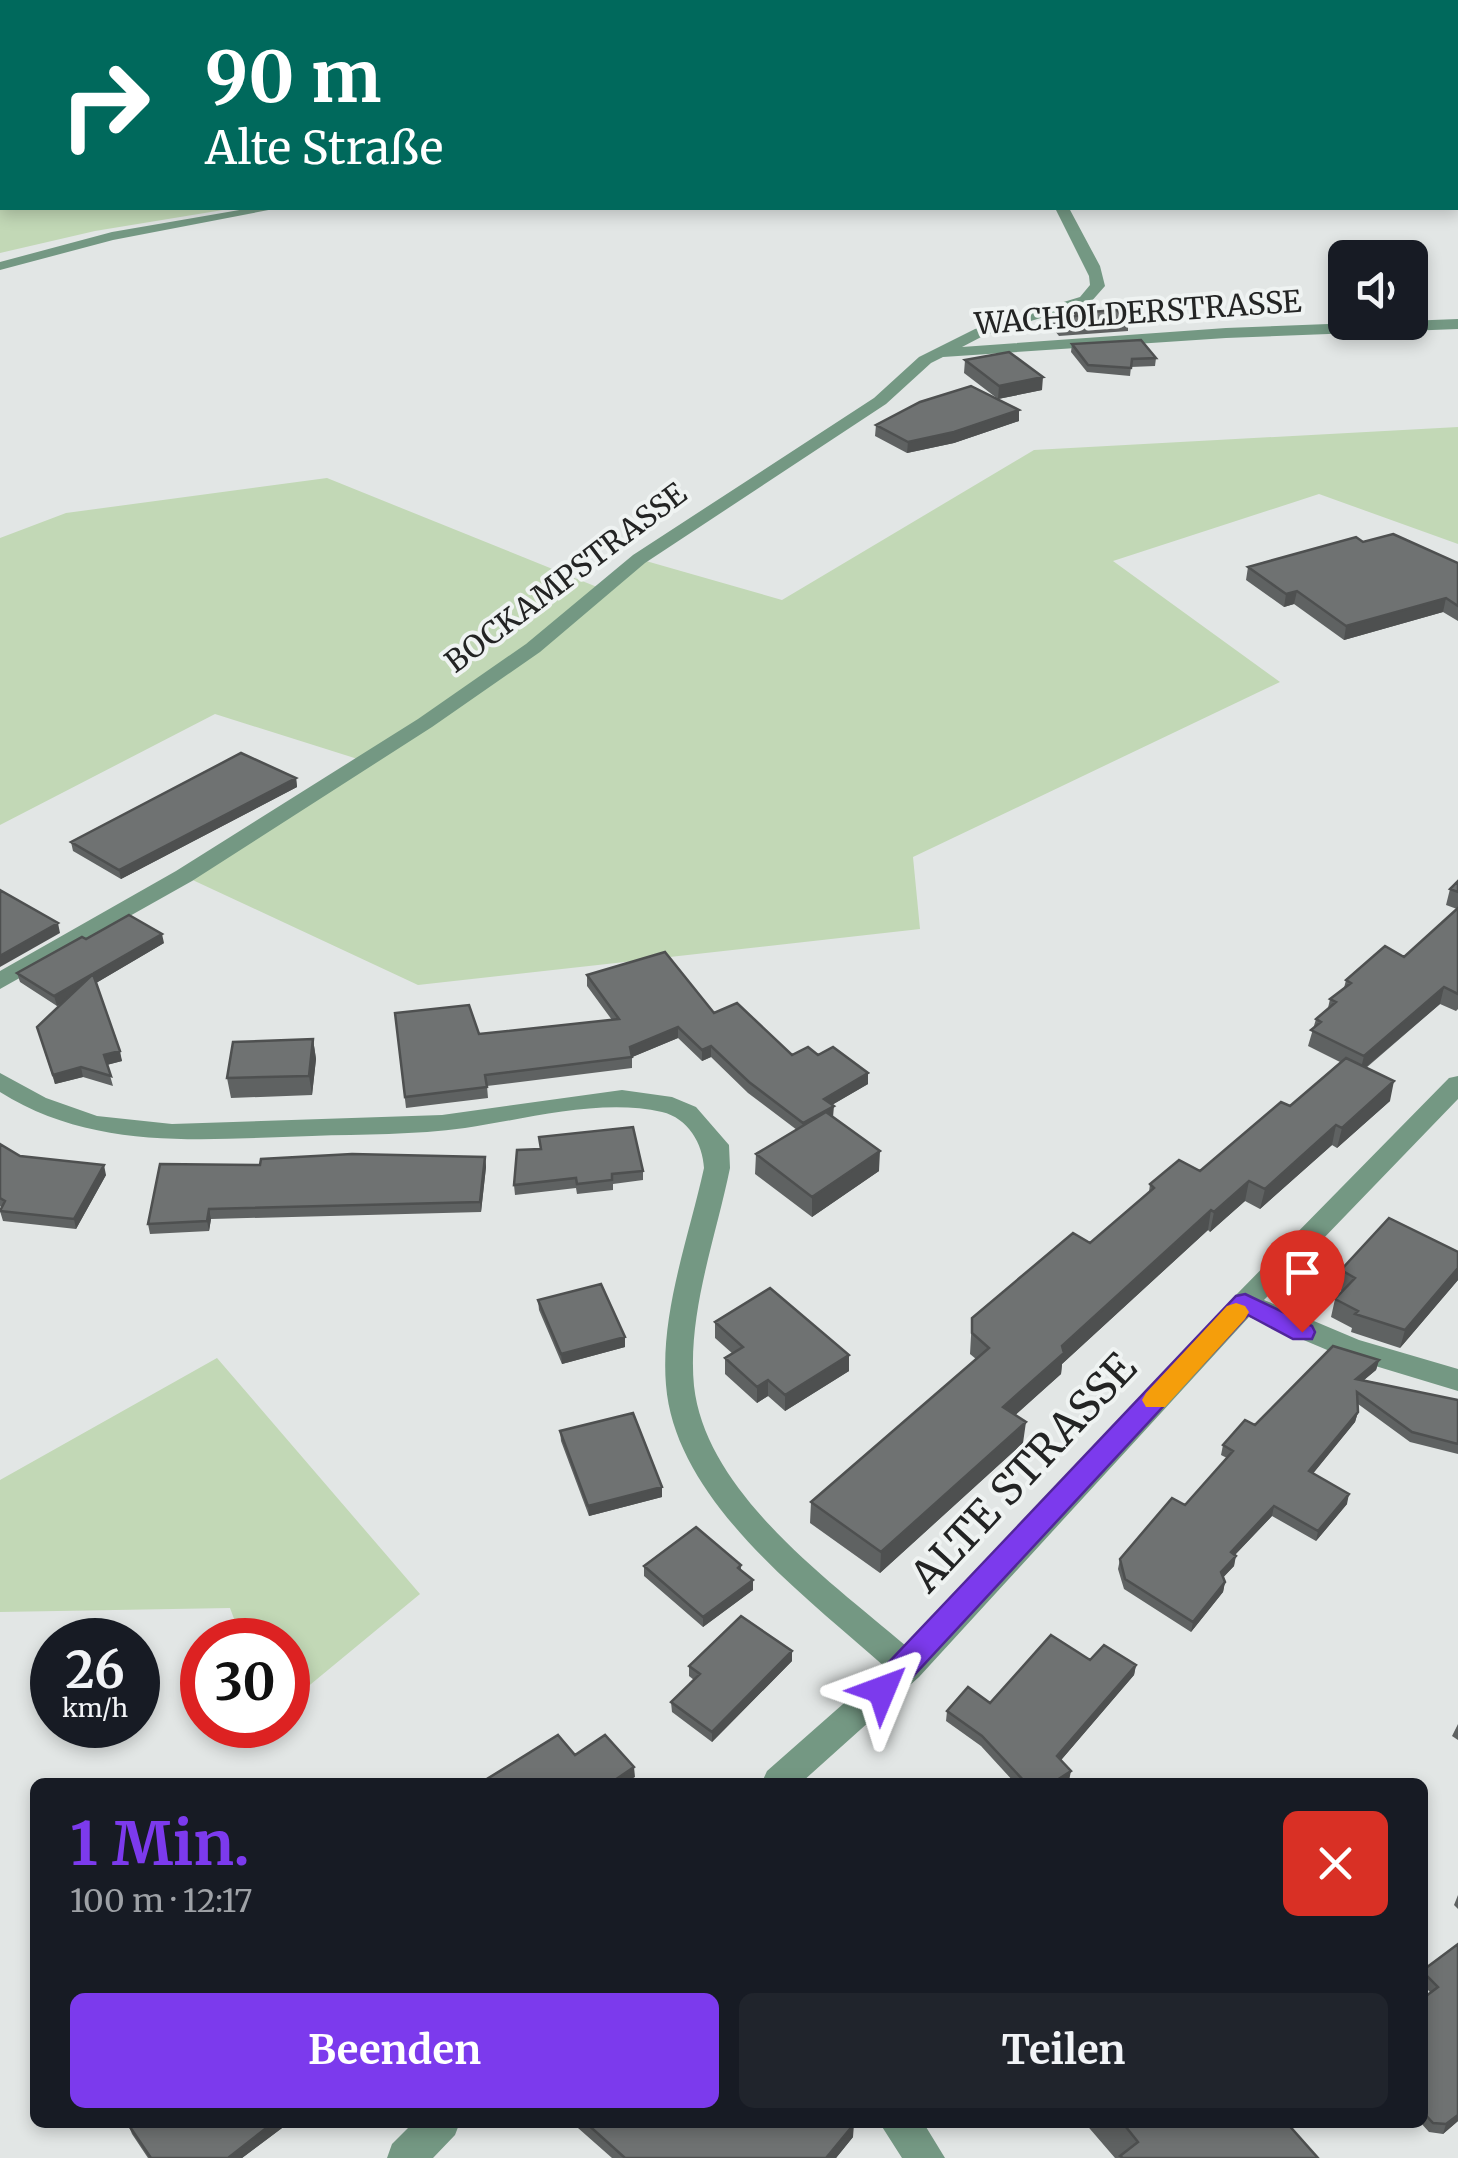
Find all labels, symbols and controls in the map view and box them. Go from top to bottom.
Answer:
text: 90 m [205,33,382,121]
icon: right [40,40,170,170]
text: Alte Straße [205,120,443,176]
map controls [1328,240,1428,340]
button: sound [1328,240,1428,340]
street label: WACHOLDERSTRASSE [972,282,1303,342]
street label: BOCKAMPSTRASSE [437,474,694,680]
pin [1260,1230,1345,1333]
icon: arrive [1275,1245,1330,1300]
street label: ALTE STRASSE [899,1342,1147,1603]
speed limit sign: 30 [180,1618,310,1748]
position arrow [830,1638,934,1742]
text: 26 [65,1639,125,1702]
text: km/h [62,1692,128,1724]
text: 1 Min. [70,1806,250,1881]
button: close [1283,1811,1388,1916]
text: 100 m · 12:17 [70,1881,253,1921]
button: Beenden [70,1993,719,2108]
button: Teilen [739,1993,1388,2108]

